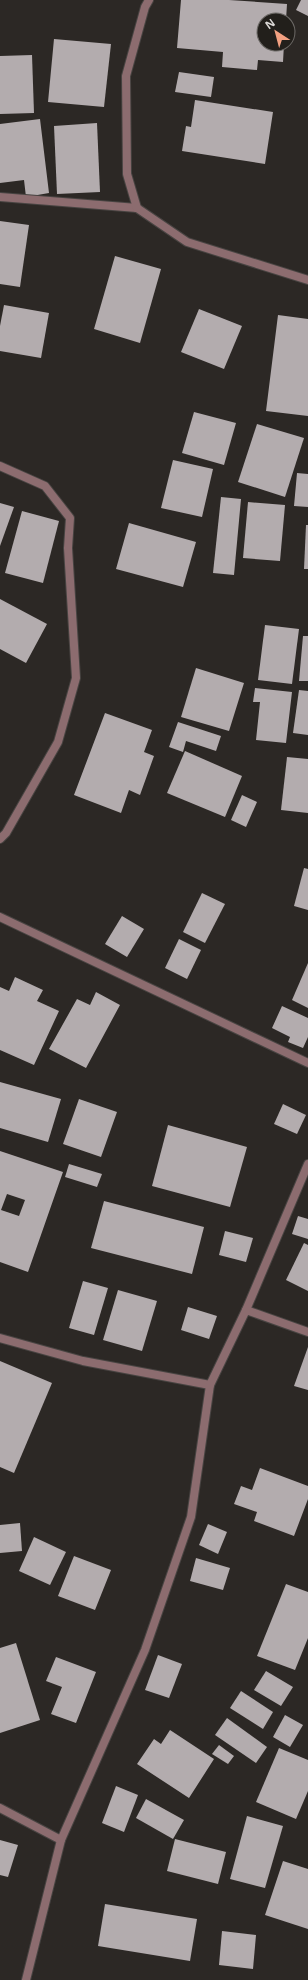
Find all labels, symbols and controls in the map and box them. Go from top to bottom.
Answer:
north arrow [256,12,296,52]
text: N [262,15,278,32]

